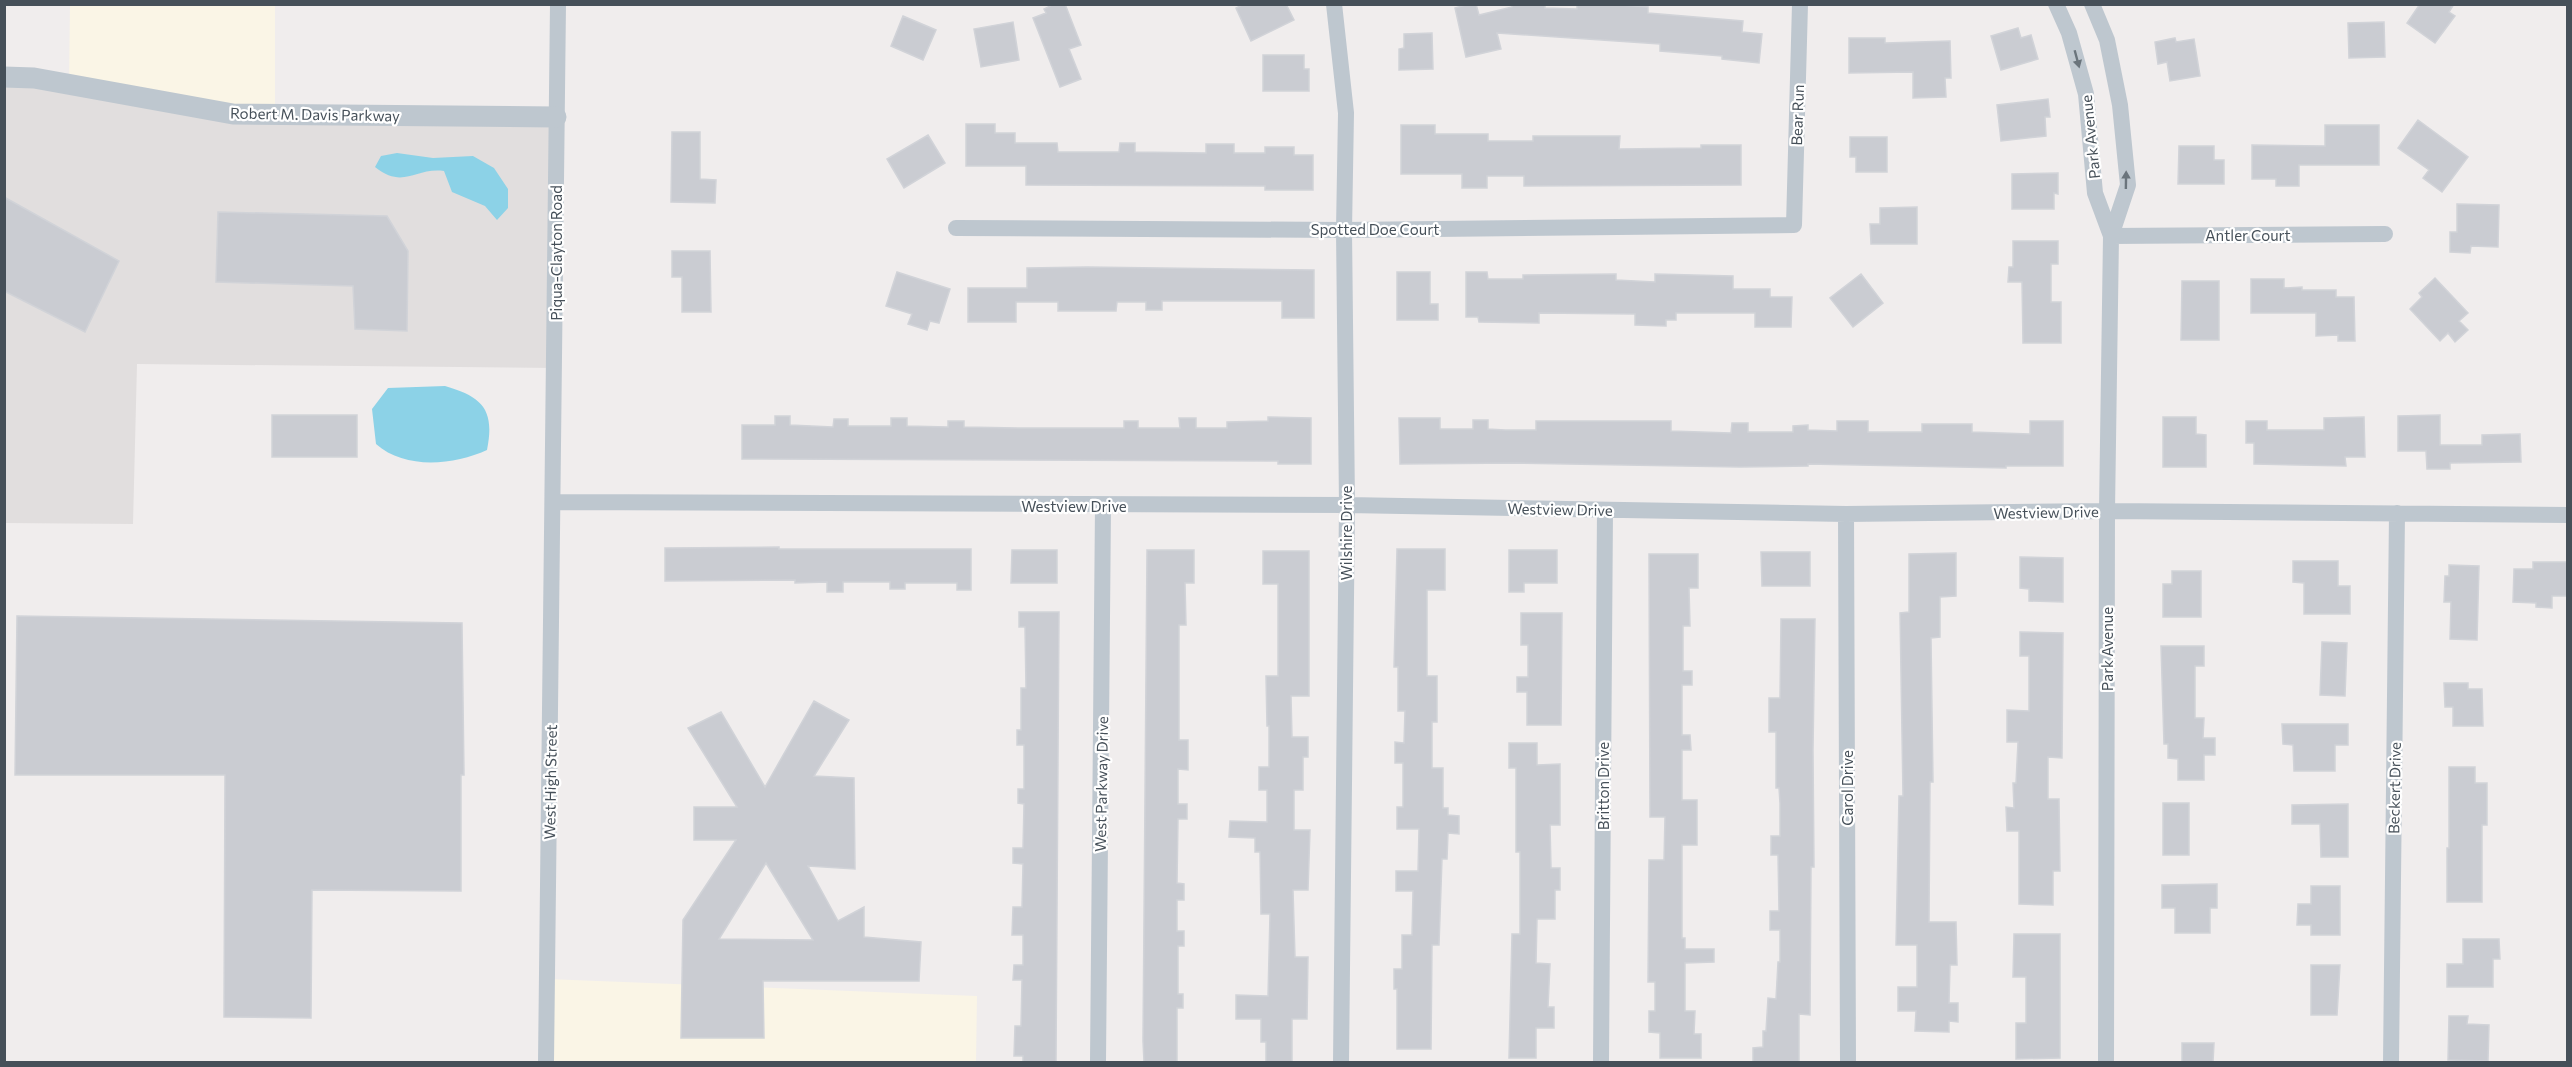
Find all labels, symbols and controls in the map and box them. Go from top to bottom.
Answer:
one-way arrow [2072,50,2082,68]
street label: Bear Run [1787,84,1807,146]
street label: Park Avenue [2077,94,2103,180]
street label: Robert M. Davis Parkway [230,104,400,124]
one-way arrow [2121,170,2131,189]
street label: Piqua-Clayton Road [547,185,565,321]
street label: Spotted Doe Court [1311,220,1439,238]
street label: Antler Court [2205,226,2291,244]
street label: Wilshire Drive [1337,485,1355,581]
street label: Westview Drive [1021,497,1127,515]
street label: Westview Drive [1507,499,1613,519]
street label: Westview Drive [1993,502,2099,522]
street label: Park Avenue [2098,607,2116,691]
street label: West Parkway Drive [1091,716,1111,852]
street label: West High Street [540,724,560,840]
street label: Britton Drive [1594,742,1612,830]
street label: Beckert Drive [2384,742,2404,834]
street label: Carol Drive [1838,750,1856,826]

